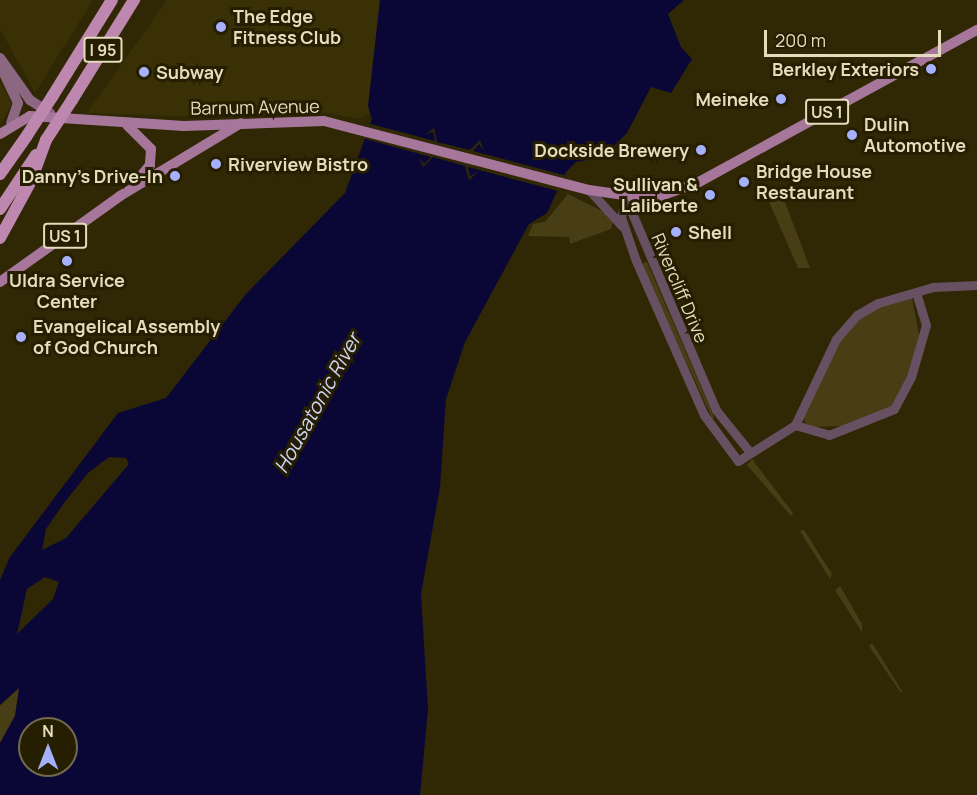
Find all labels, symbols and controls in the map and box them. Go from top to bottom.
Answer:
place label: The Edge Fitness Club [233,6,341,48]
scale bar [767,18,944,56]
marker: The Edge Fitness Club [214,20,228,34]
text: 200 m [775,28,826,52]
road number: I 95 [82,37,124,63]
place label: Berkley Exteriors [772,58,919,80]
place label: Subway [156,61,224,83]
marker: Berkley Exteriors [924,62,938,76]
marker: Subway [137,65,151,79]
place label: Meineke [695,88,769,110]
marker: Meineke [774,92,788,106]
street label: Barnum Avenue [190,95,320,119]
road number: US 1 [804,99,850,125]
place label: Dulin Automotive [864,114,966,156]
marker: Dulin Automotive [845,128,859,142]
place label: Dockside Brewery [534,139,689,161]
marker: Dockside Brewery [694,143,708,157]
place label: Riverview Bistro [228,153,368,175]
marker: Riverview Bistro [209,157,223,171]
place label: Bridge House Restaurant [756,161,872,204]
place label: Danny's Drive-In [22,165,163,187]
marker: Danny's Drive-In [168,169,182,183]
place label: Sullivan & Laliberte [613,174,698,216]
marker: Bridge House Restaurant [737,175,751,189]
marker: Sullivan & Laliberte [703,188,717,202]
place label: Shell [688,221,732,243]
road number: US 1 [42,223,88,249]
marker: Shell [669,225,683,239]
street label: Rivercliff Drive [647,230,713,346]
marker: Uldra Service Center [60,254,74,268]
place label: Uldra Service Center [9,270,125,312]
place label: Evangelical Assembly of God Church [33,316,220,358]
water label: Housatonic River [269,329,365,477]
marker: Evangelical Assembly of God Church [14,330,28,344]
north arrow [18,717,78,777]
text: N [42,720,54,742]

